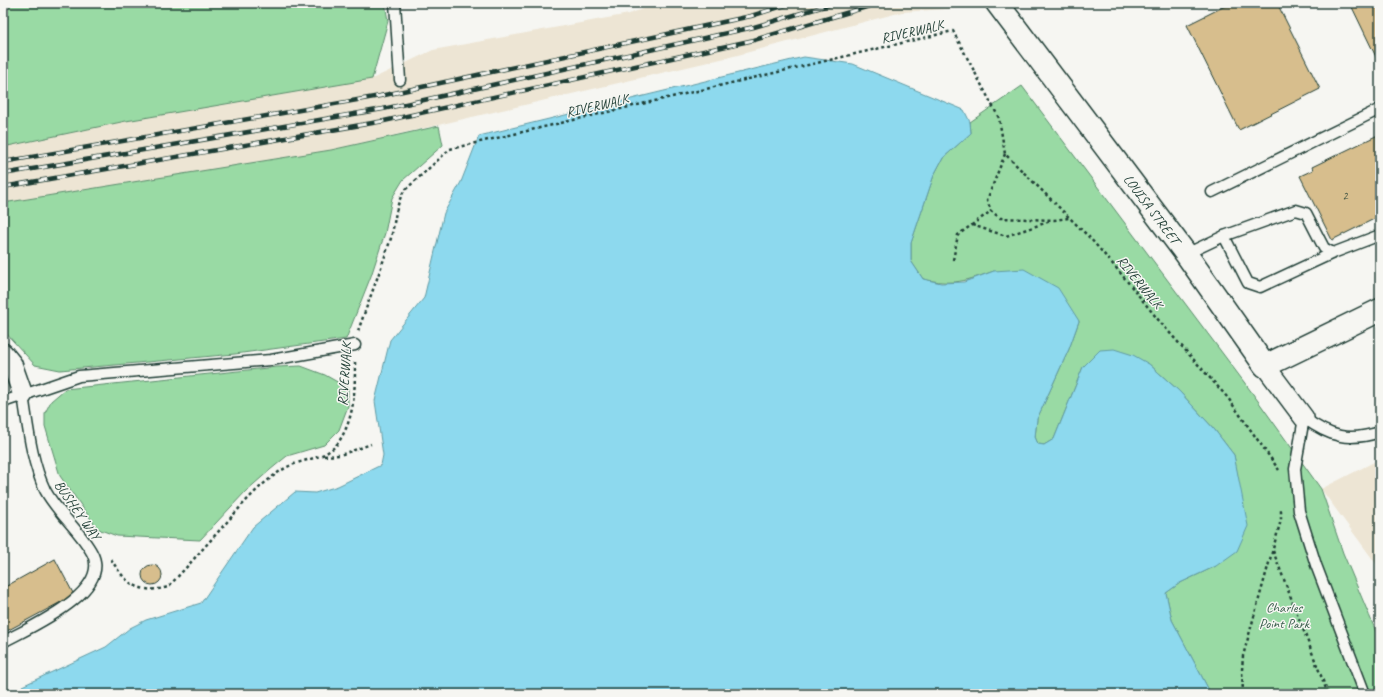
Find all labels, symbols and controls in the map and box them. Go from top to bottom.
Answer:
street label: RIVERWALK [879,16,947,47]
street label: RIVERWALK [564,90,632,121]
street label: LOUISA STREET [1120,171,1186,250]
house number: 2 [1342,188,1349,204]
street label: RIVERWALK [1113,252,1167,314]
street label: RIVERWALK [334,340,355,406]
street label: BUSHEY WAY [51,477,105,545]
park label: Charles Point Park [1259,599,1311,632]

